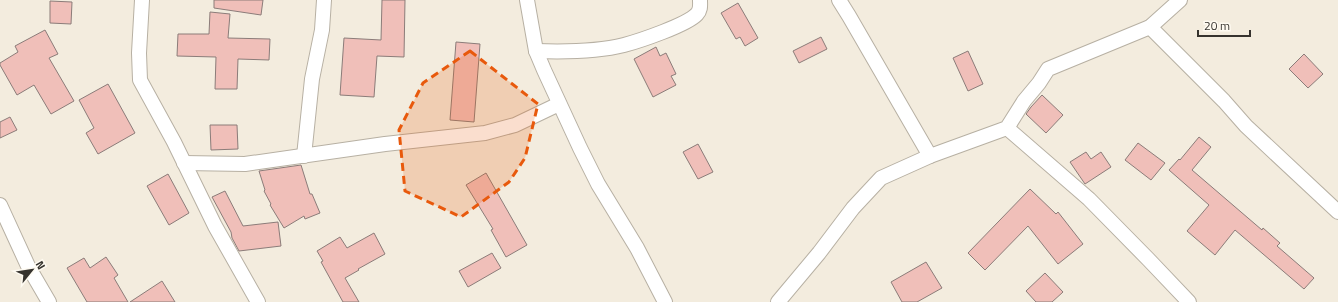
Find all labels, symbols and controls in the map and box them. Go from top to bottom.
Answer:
scale bar [1198,12,1250,38]
text: 20 m [1204,16,1230,35]
north arrow [12,250,52,290]
text: N [32,258,49,272]

